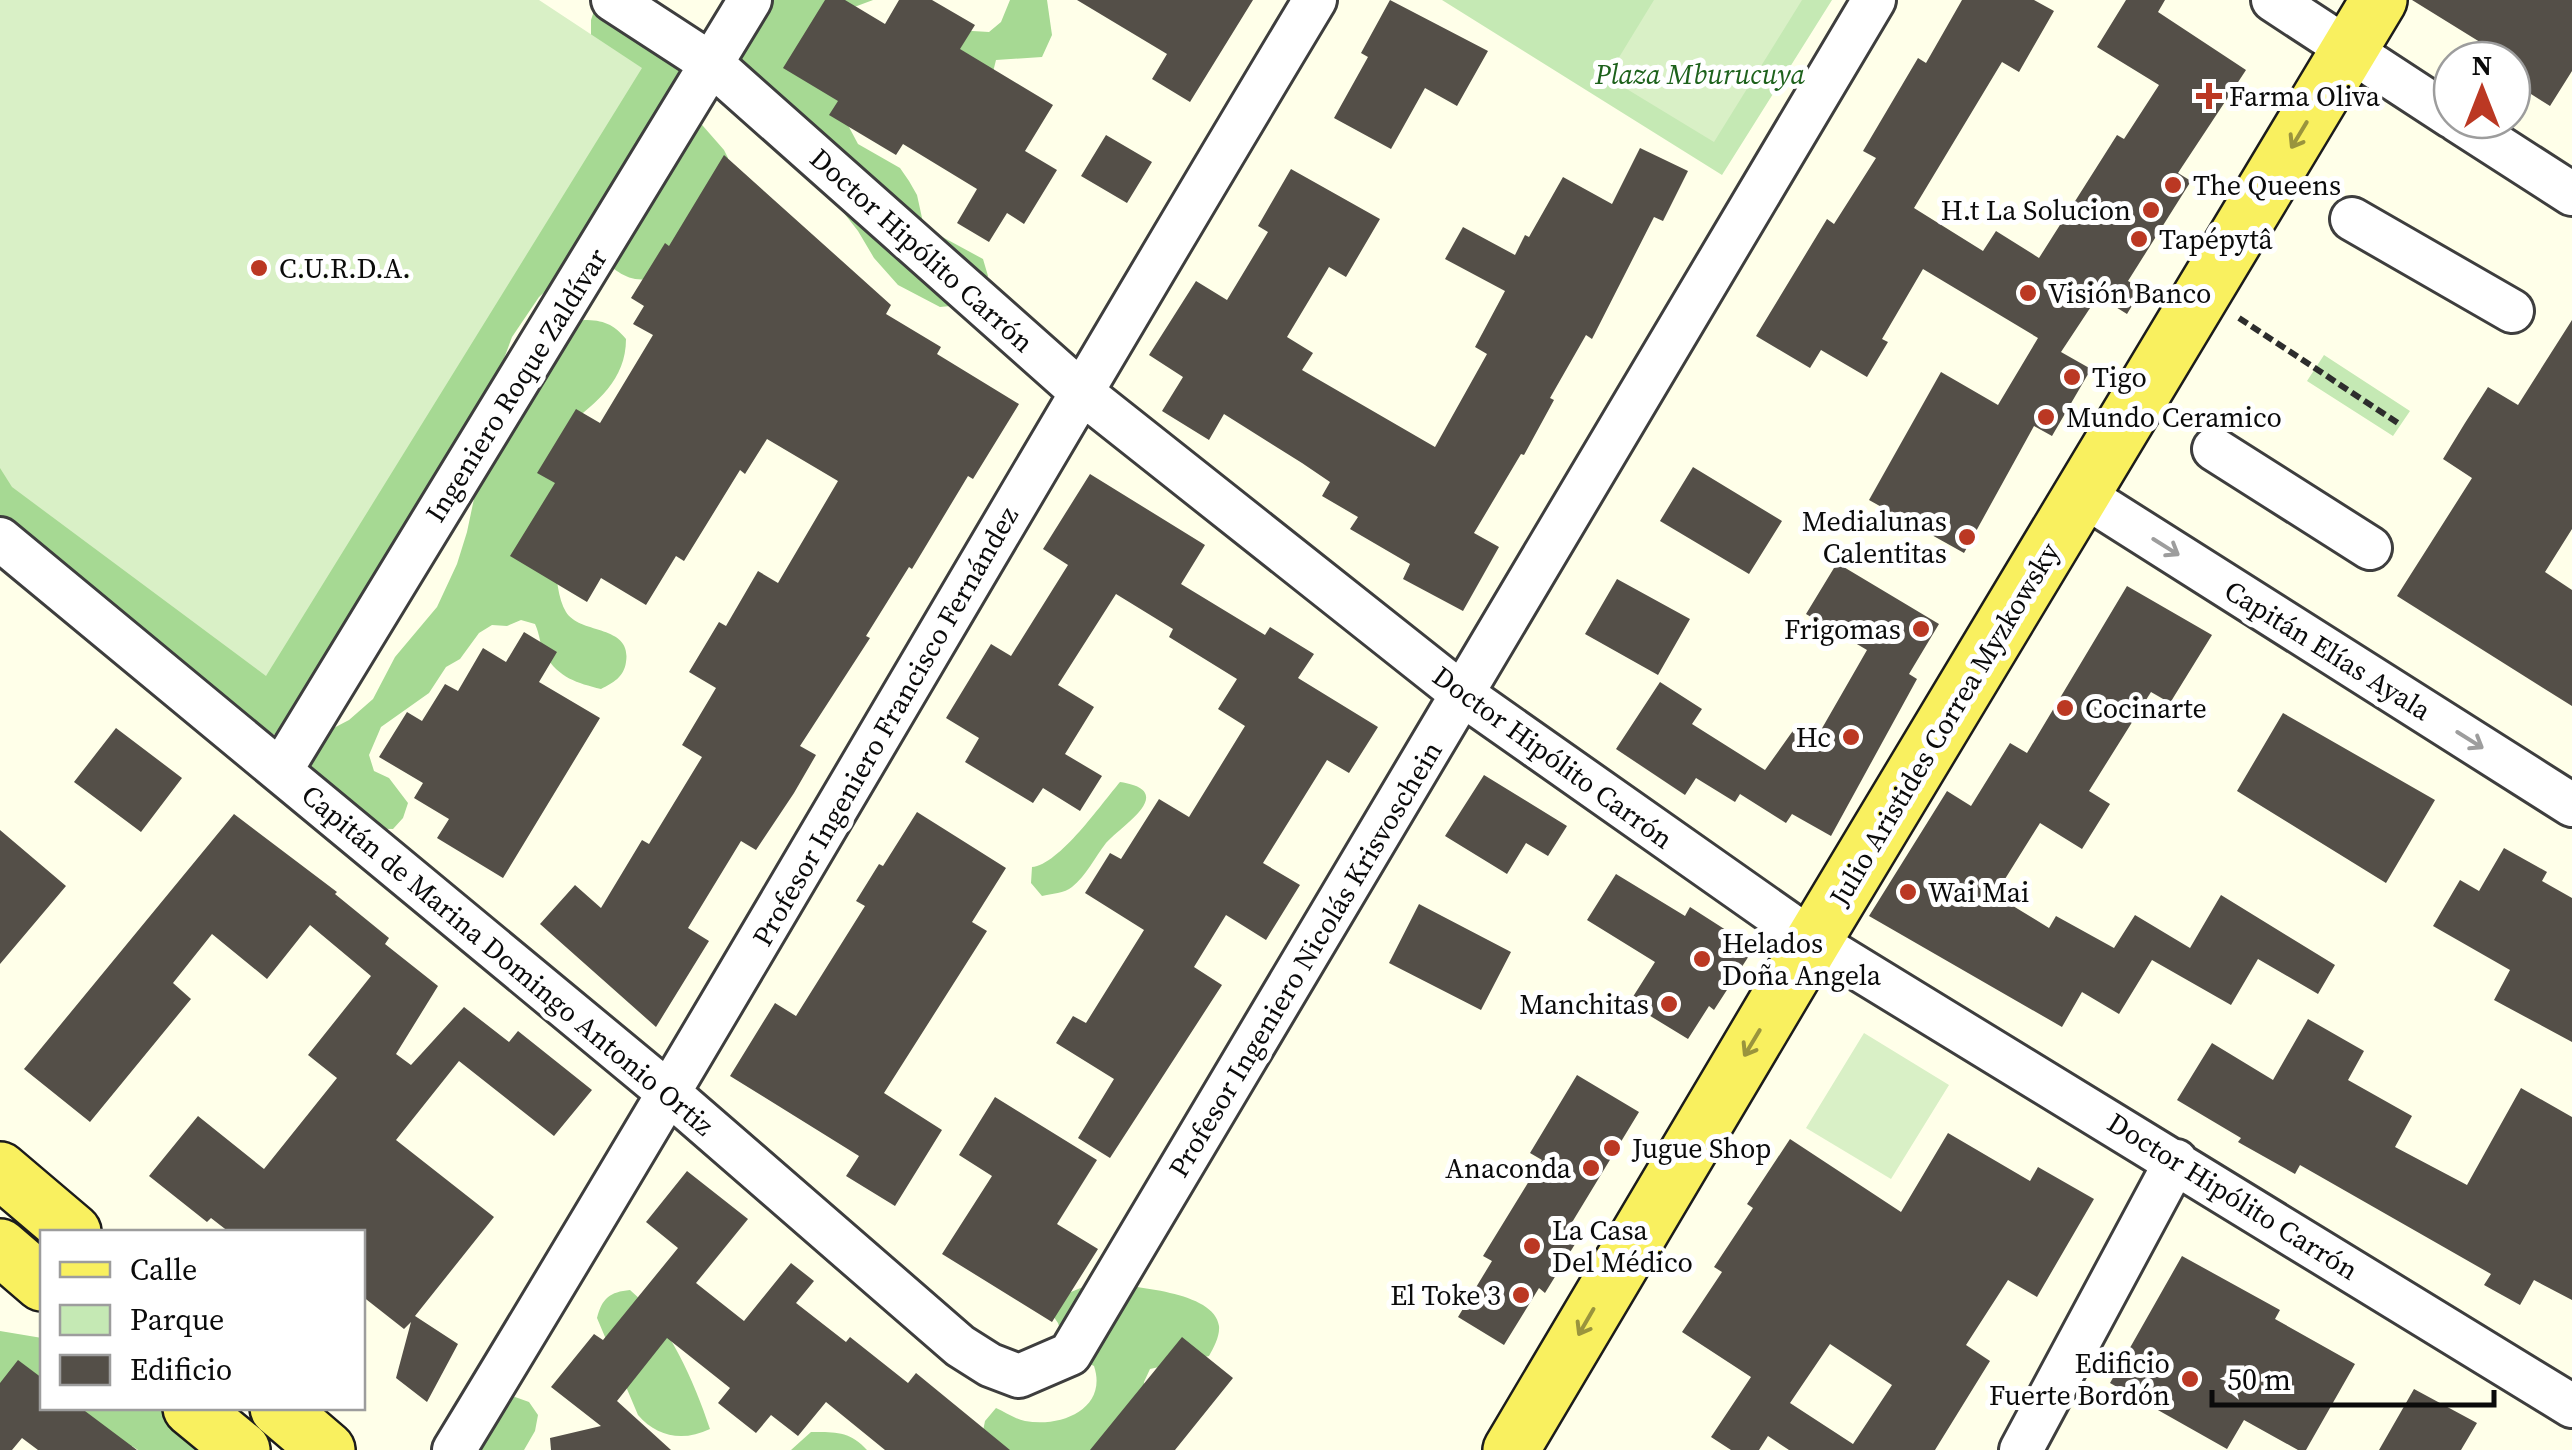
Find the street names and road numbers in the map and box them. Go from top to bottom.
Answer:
street label: Doctor Hipólito Carrón [802,139,1042,361]
street label: Ingeniero Roque Zaldívar [416,241,616,529]
street label: Profesor Ingeniero Francisco Fernández [743,499,1027,953]
street label: Julio Aristides Correa Myzkowsky [1820,535,2068,913]
street label: Capitán Elías Ayala [2217,571,2439,729]
street label: Doctor Hipólito Carrón [1425,657,1681,857]
street label: Profesor Ingeniero Nicolás Krisvoschein [1159,734,1451,1184]
street label: Capitán de Marina Domingo Antonio Ortiz [294,776,722,1144]
street label: Doctor Hipólito Carrón [2101,1103,2365,1289]

